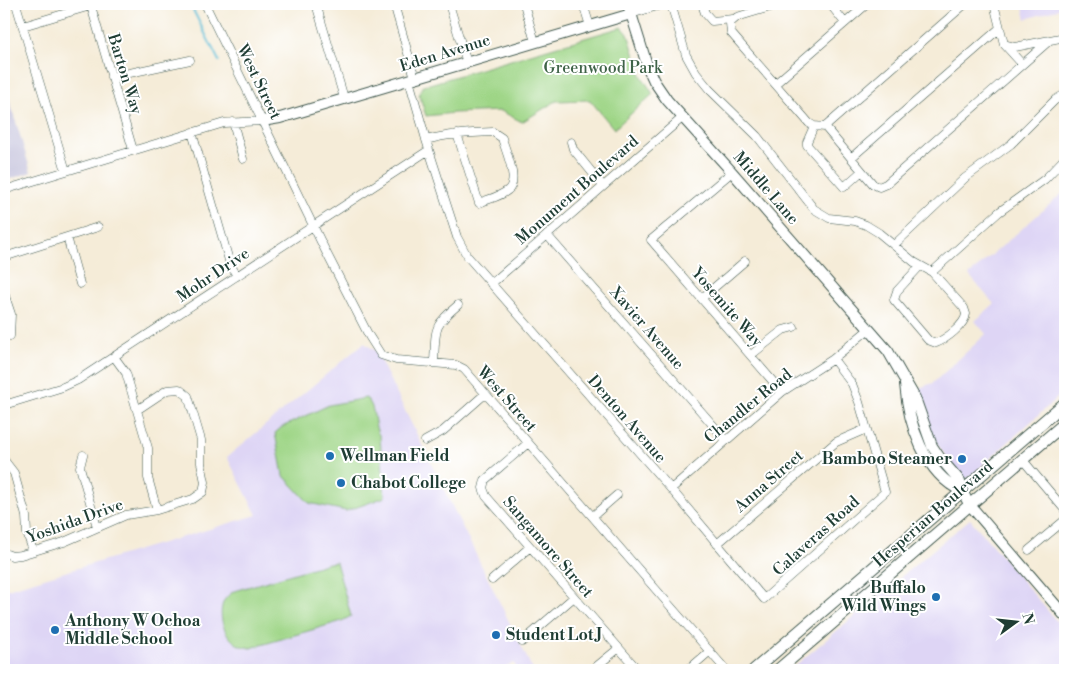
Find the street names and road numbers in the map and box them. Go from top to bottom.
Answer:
street label: Barton Way [103,30,147,117]
street label: Eden Avenue [397,30,493,76]
street label: West Street [232,40,286,123]
street label: Monument Boulevard [511,131,643,249]
street label: Middle Lane [729,147,803,229]
street label: Mohr Drive [173,243,253,307]
street label: Yosemite Way [686,262,767,351]
street label: Xavier Avenue [605,282,688,374]
street label: West Street [472,361,541,436]
street label: Chandler Road [700,364,796,448]
street label: Denton Avenue [583,371,671,467]
street label: Anna Street [730,445,808,517]
street label: Hesperian Boulevard [869,456,997,572]
street label: Sangamore Street [499,492,598,602]
street label: Calaveras Road [768,492,864,580]
street label: Yoshida Drive [23,494,126,548]

